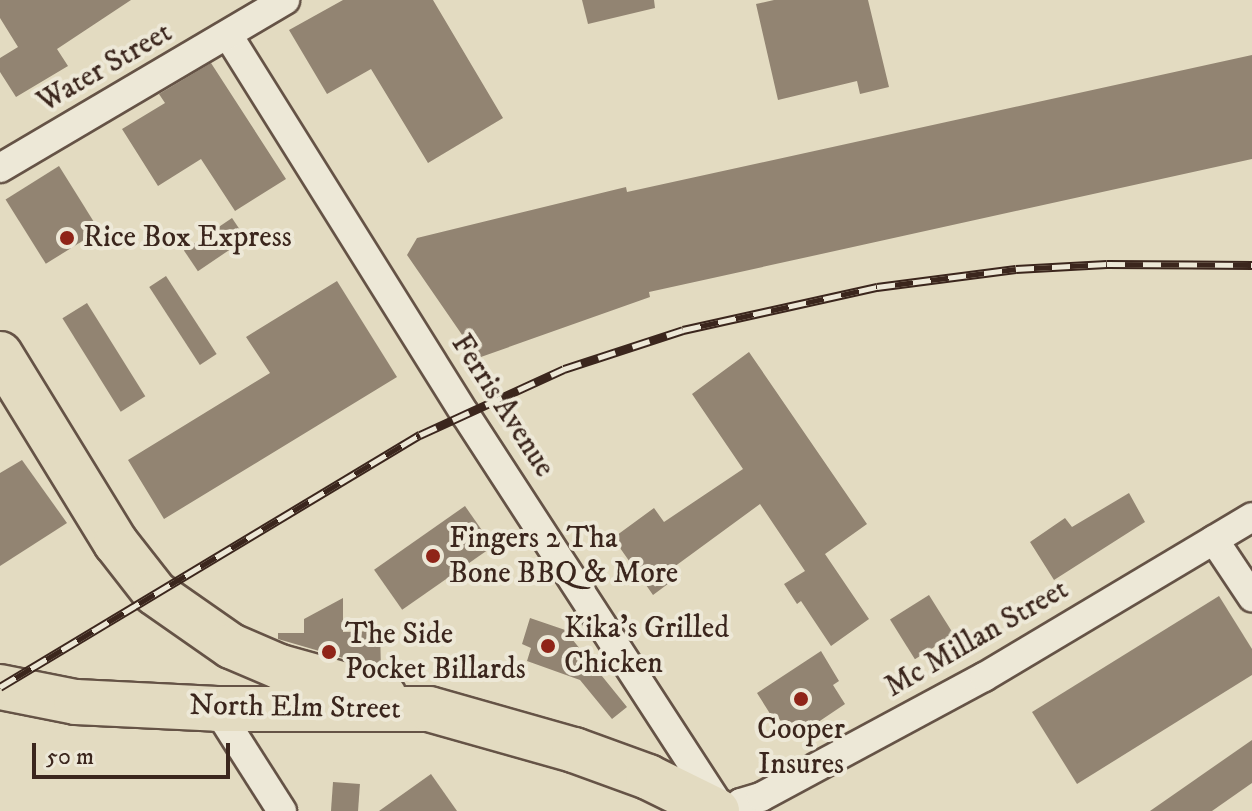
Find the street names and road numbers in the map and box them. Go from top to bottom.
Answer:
street label: Water Street [31,15,179,121]
street label: Ferris Avenue [442,328,562,484]
street label: Mc Millan Street [879,572,1075,706]
street label: North Elm Street [189,688,401,728]

